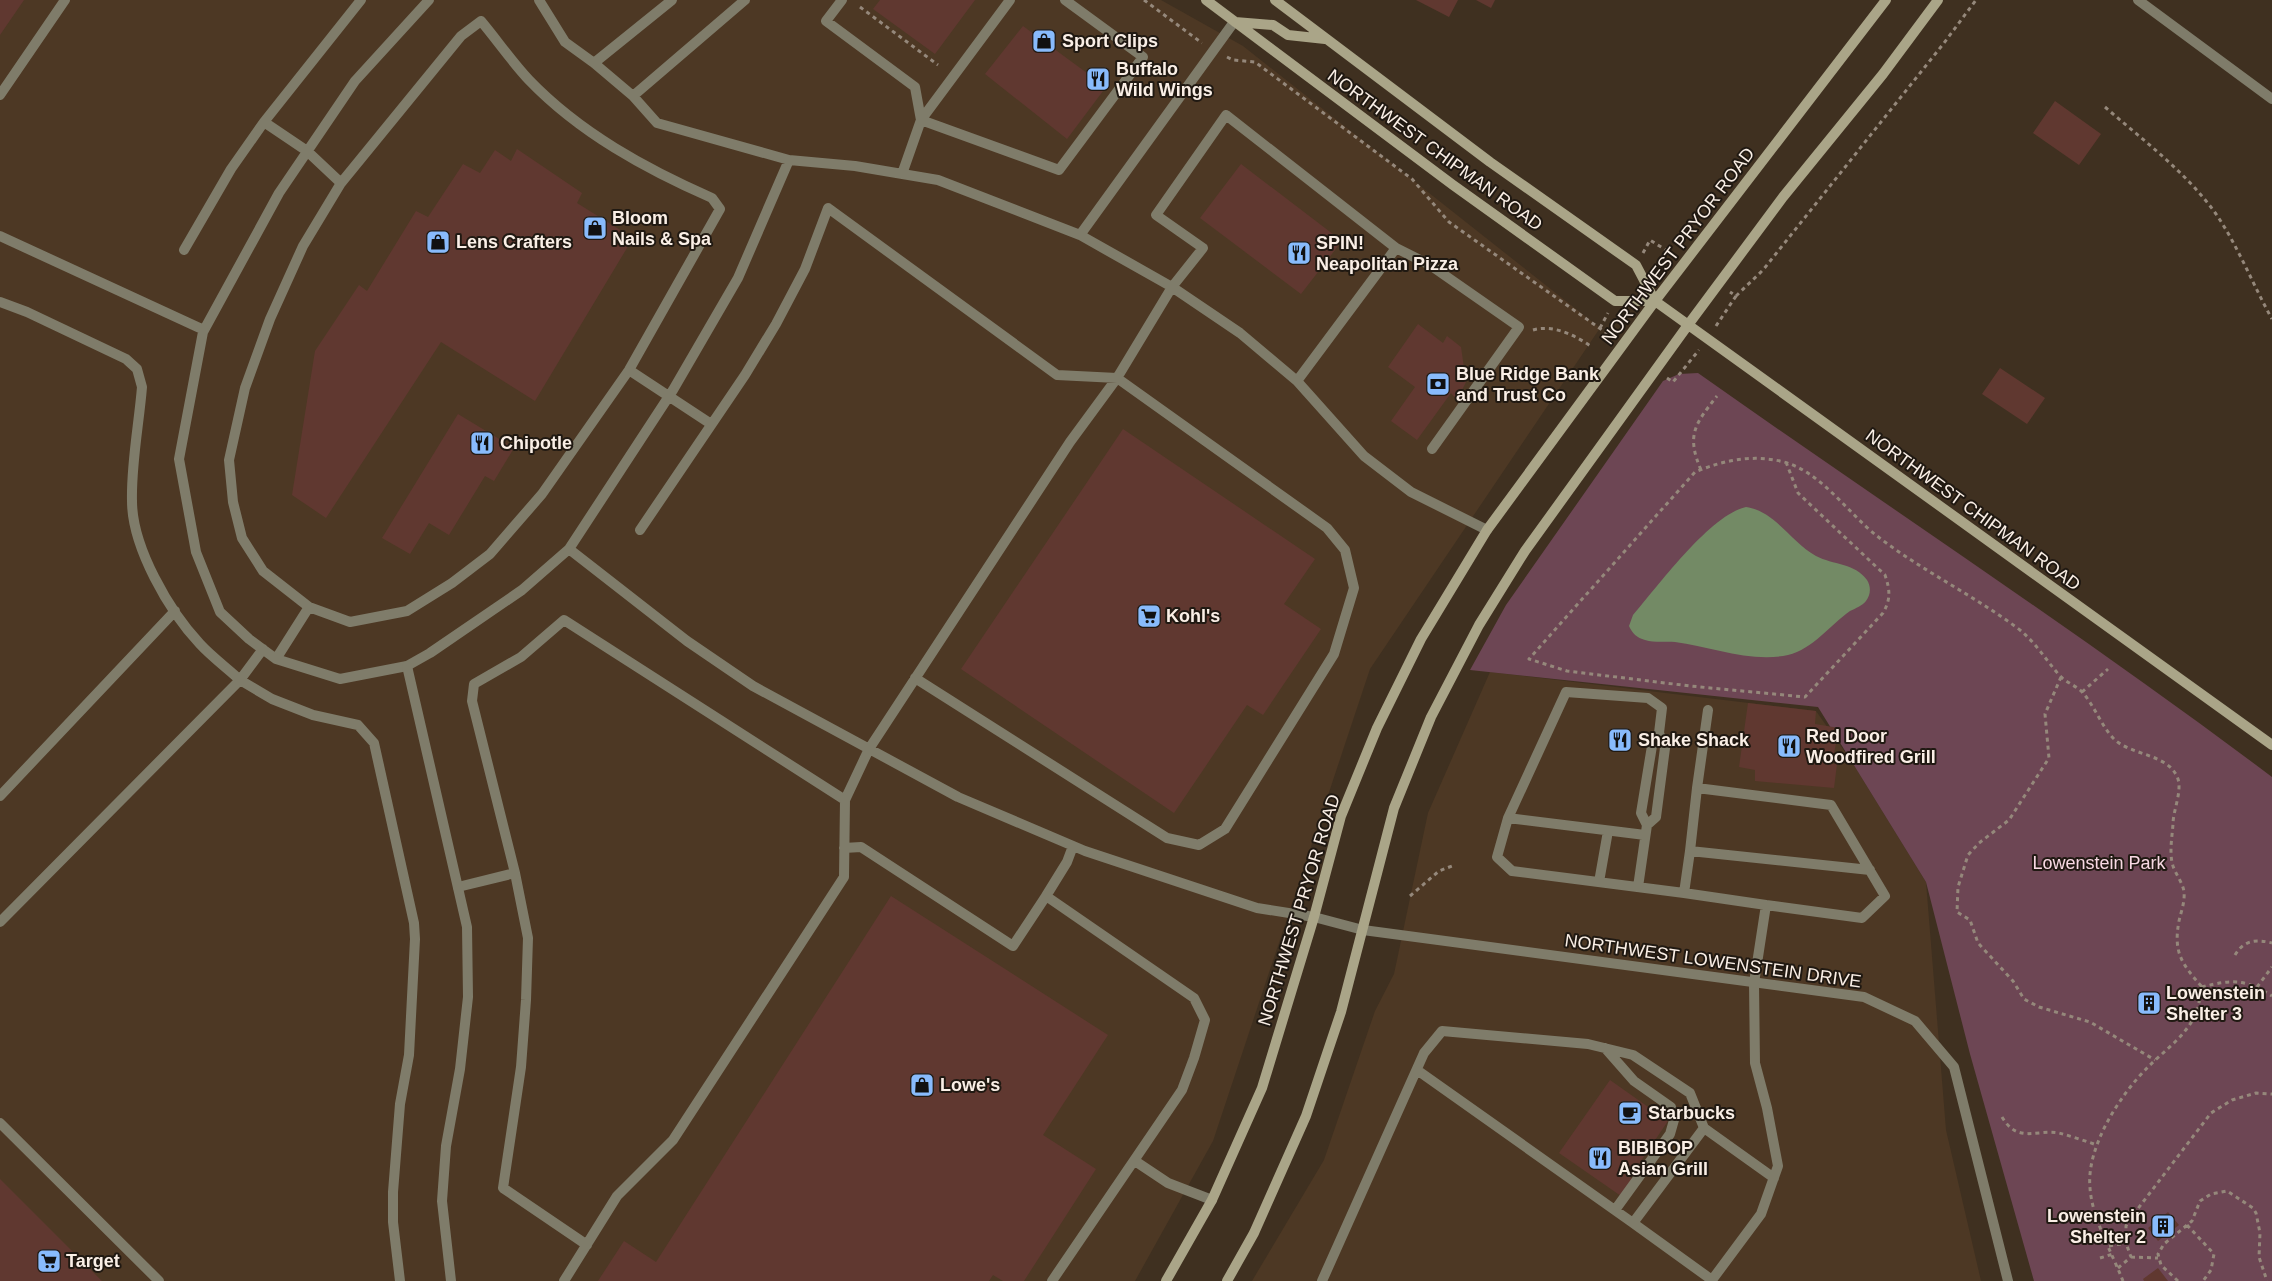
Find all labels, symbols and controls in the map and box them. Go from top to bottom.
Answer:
shop icon: Sport Clips [1031,28,1057,54]
place label: Sport Clips [1062,31,1158,51]
place label: Buffalo Wild Wings [1116,59,1213,100]
street label: NORTHWEST CHIPMAN ROAD [1324,65,1546,235]
restaurant icon: Buffalo Wild Wings [1085,66,1111,92]
street label: NORTHWEST PRYOR ROAD [1597,144,1759,348]
place label: Bloom Nails & Spa [612,208,712,249]
shop icon: Bloom Nails & Spa [582,215,608,241]
shop icon: Lens Crafters [425,229,451,255]
place label: Lens Crafters [456,232,572,252]
place label: SPIN! Neapolitan Pizza [1316,233,1459,274]
restaurant icon: SPIN! Neapolitan Pizza [1286,240,1312,266]
place label: Blue Ridge Bank and Trust Co [1456,364,1600,405]
bank icon: Blue Ridge Bank and Trust Co [1425,371,1451,397]
street label: NORTHWEST CHIPMAN ROAD [1862,425,2084,595]
restaurant icon: Chipotle [469,430,495,456]
place label: Chipotle [500,433,572,453]
supermarket icon: Kohl's [1136,603,1162,629]
place label: Kohl's [1166,606,1220,626]
place label: Red Door Woodfired Grill [1806,726,1936,767]
restaurant icon: Shake Shack [1607,727,1633,753]
place label: Shake Shack [1638,730,1750,750]
restaurant icon: Red Door Woodfired Grill [1776,733,1802,759]
street label: NORTHWEST PRYOR ROAD [1254,792,1344,1028]
park label: Lowenstein Park [2032,853,2167,873]
street label: NORTHWEST LOWENSTEIN DRIVE [1563,930,1863,992]
place label: Lowenstein Shelter 3 [2166,983,2265,1024]
building icon: Lowenstein Shelter 3 [2136,990,2162,1016]
shop icon: Lowe's [909,1072,935,1098]
place label: Lowe's [940,1075,1000,1095]
cafe icon: Starbucks [1617,1100,1643,1126]
place label: Starbucks [1648,1103,1735,1123]
place label: BIBIBOP Asian Grill [1618,1138,1708,1179]
restaurant icon: BIBIBOP Asian Grill [1587,1145,1613,1171]
place label: Lowenstein Shelter 2 [2047,1206,2146,1247]
building icon: Lowenstein Shelter 2 [2150,1213,2176,1239]
supermarket icon: Target [36,1248,62,1274]
place label: Target [66,1251,120,1271]

